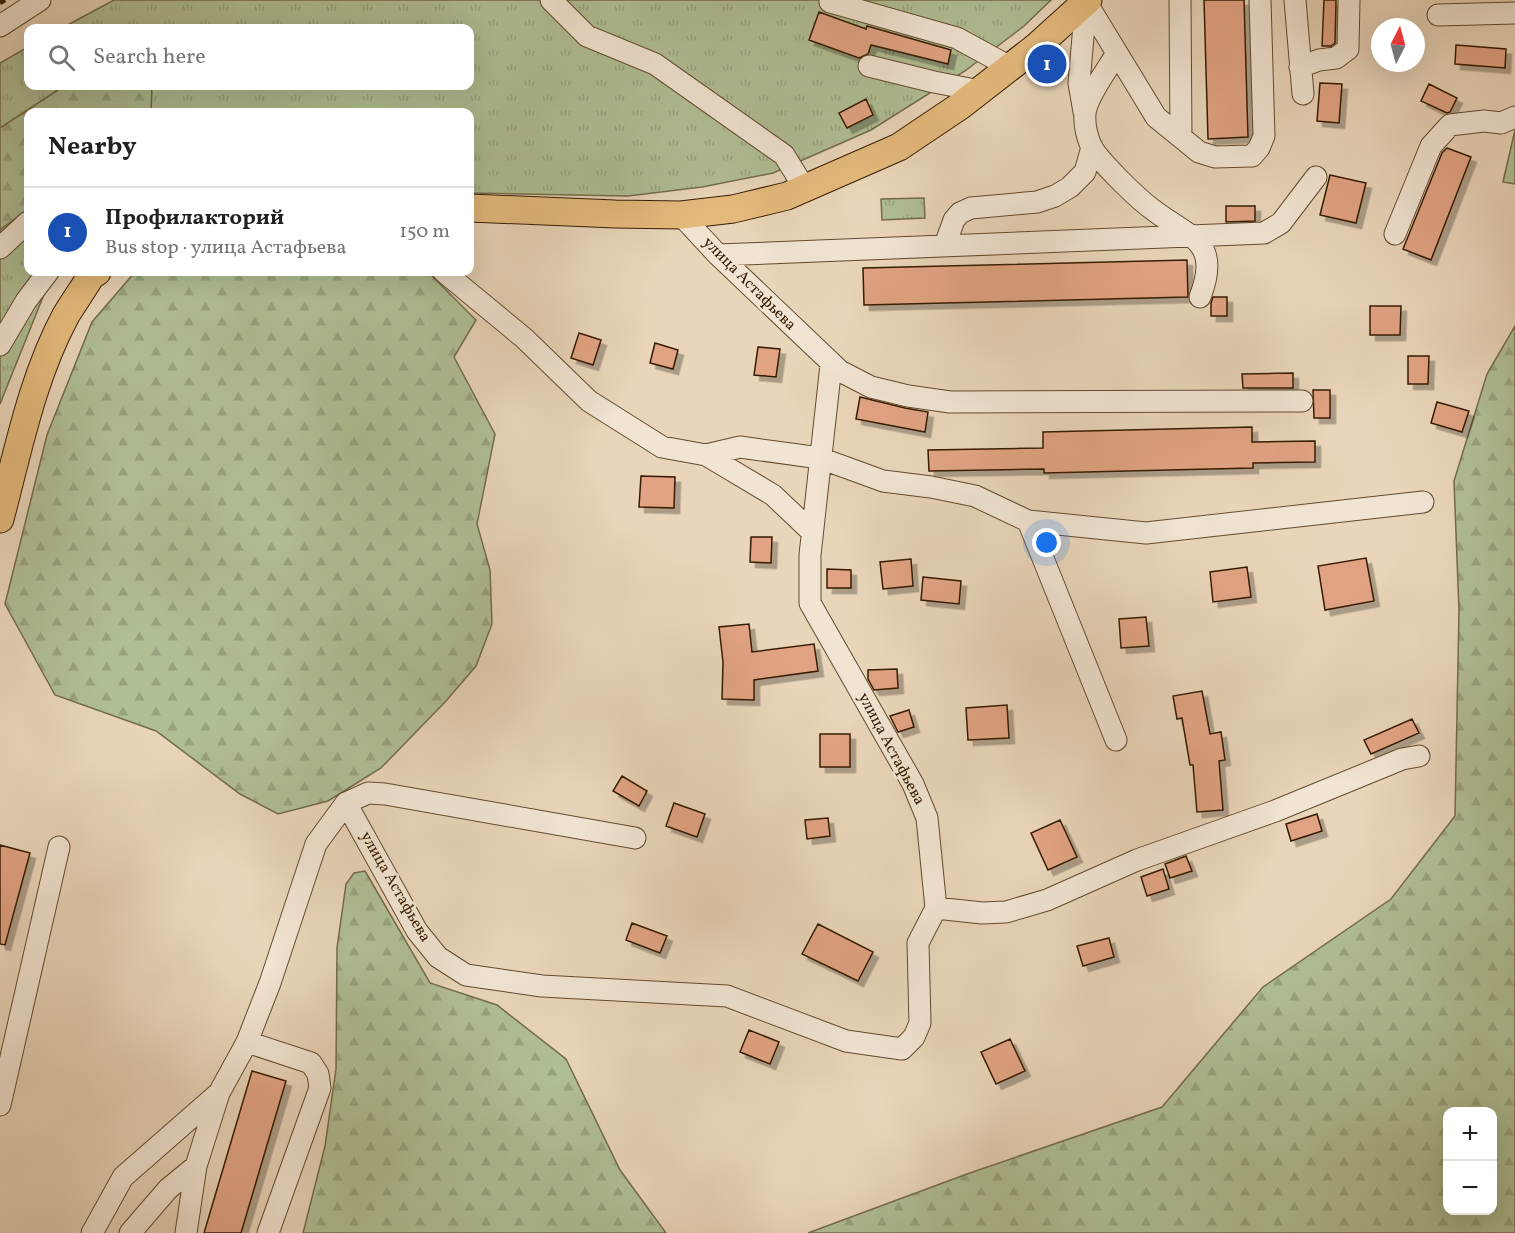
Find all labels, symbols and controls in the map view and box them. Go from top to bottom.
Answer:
north arrow [1371,18,1425,72]
search box [24,24,474,90]
icon: search [45,41,78,74]
text: Search here [93,42,206,73]
pin: 1 [1028,42,1066,86]
text: Nearby [48,129,137,165]
text: Профилакторий [105,203,284,234]
text: 1 [63,218,72,246]
text: 150 m [399,218,450,246]
street label: улица Астафьева [697,232,801,336]
text: Bus stop · улица Астафьева [105,234,346,262]
your location [1032,528,1061,557]
street label: улица Астафьева [852,689,930,809]
street label: улица Астафьева [354,828,436,946]
map controls [1443,1107,1497,1215]
button: + [1443,1107,1497,1161]
button: − [1443,1161,1497,1215]

